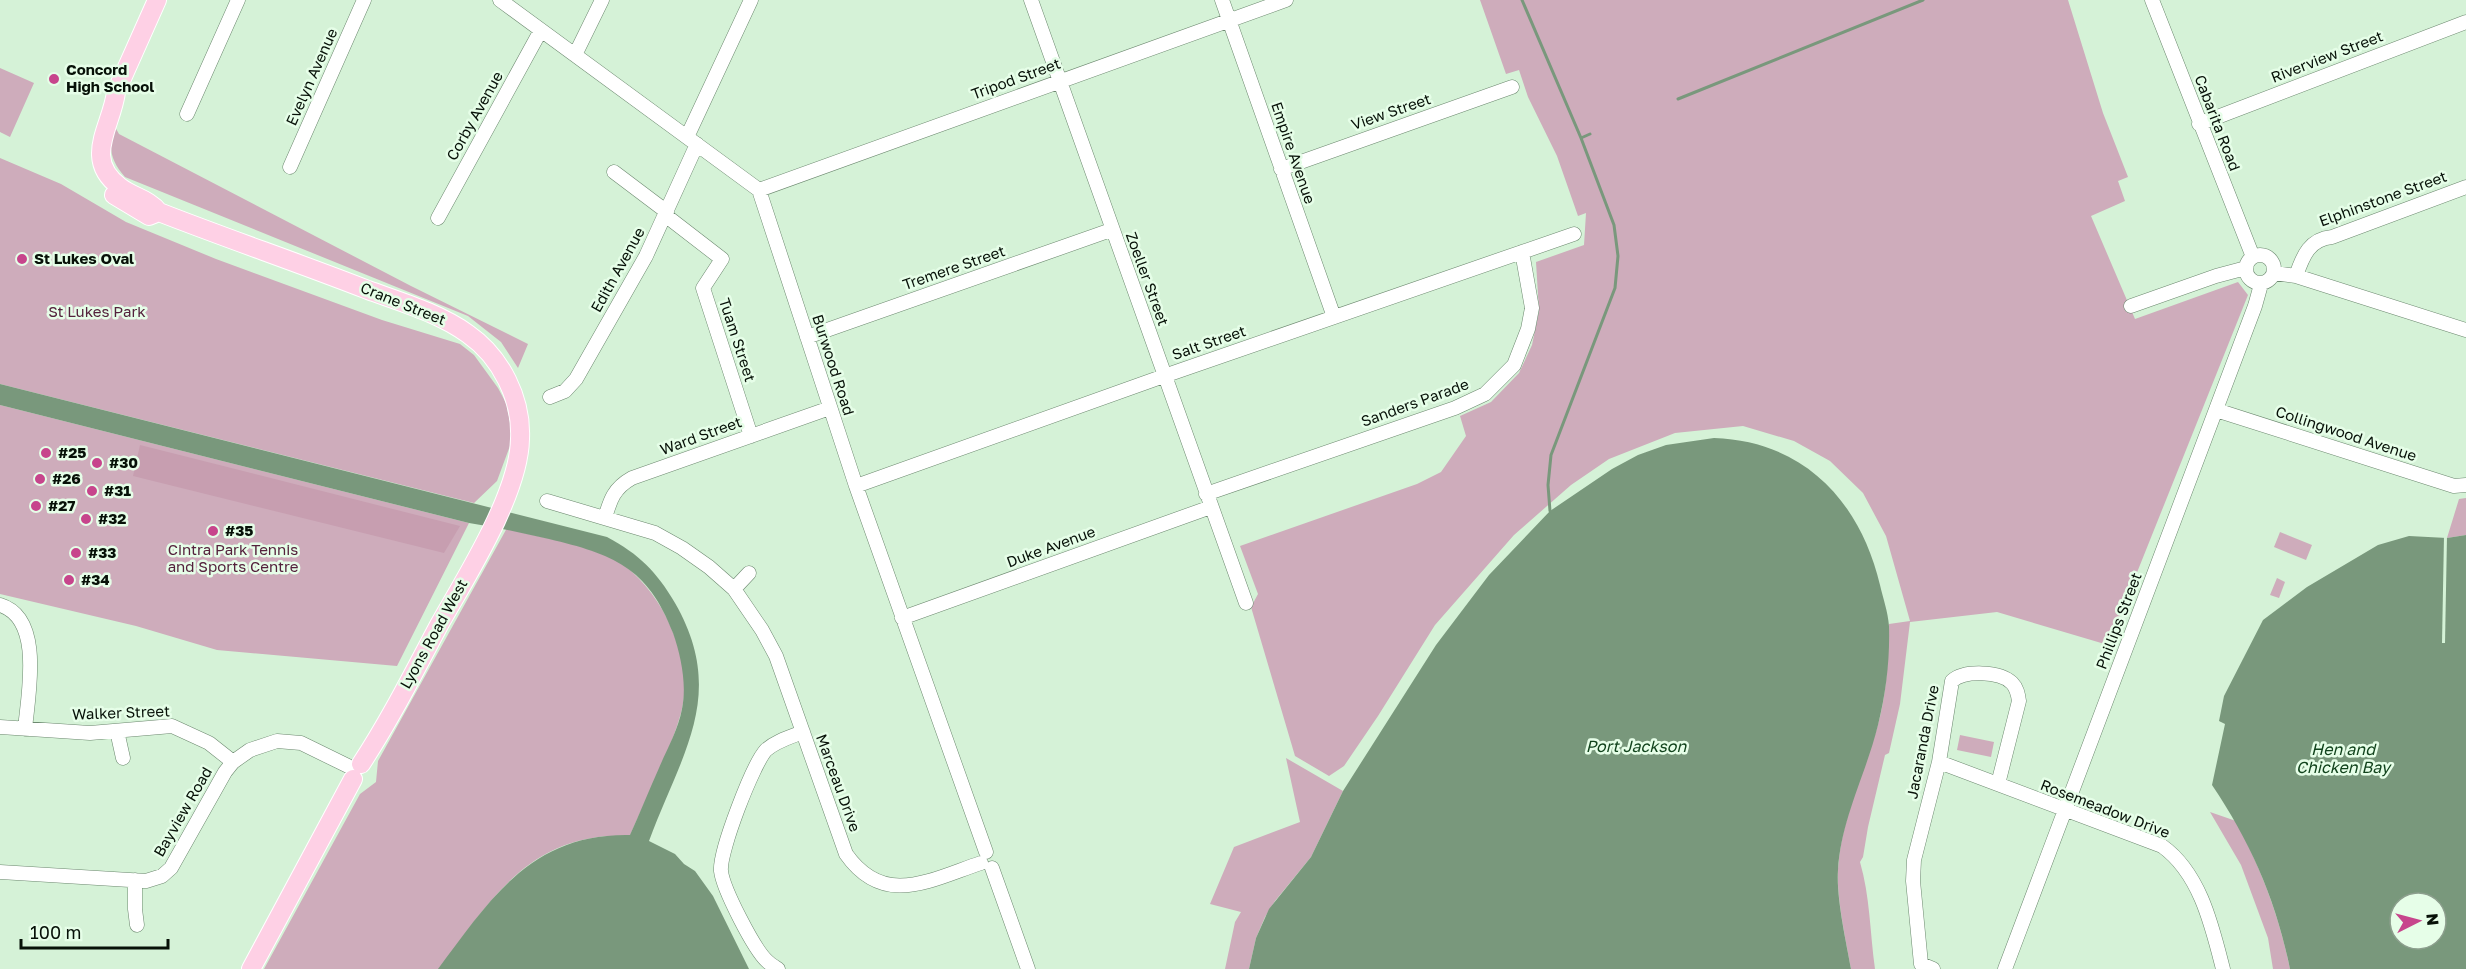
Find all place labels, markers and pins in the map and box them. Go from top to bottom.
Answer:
place label: Concord High School [66,60,154,95]
marker: Concord High School [47,72,61,86]
place label: St Lukes Oval [34,249,134,267]
marker: St Lukes Oval [15,252,29,266]
place label: #25 [58,443,87,461]
marker: #25 [39,446,53,460]
place label: #30 [109,453,138,471]
marker: #30 [90,456,104,470]
place label: #26 [52,469,81,487]
marker: #26 [33,472,47,486]
place label: #31 [104,481,131,499]
marker: #31 [85,484,99,498]
place label: #27 [48,496,76,514]
marker: #27 [29,499,43,513]
place label: #32 [98,509,127,527]
marker: #32 [79,512,93,526]
place label: #35 [225,521,254,539]
marker: #35 [206,524,220,538]
place label: #33 [88,543,117,561]
marker: #33 [69,546,83,560]
place label: #34 [81,570,110,588]
marker: #34 [62,573,76,587]

